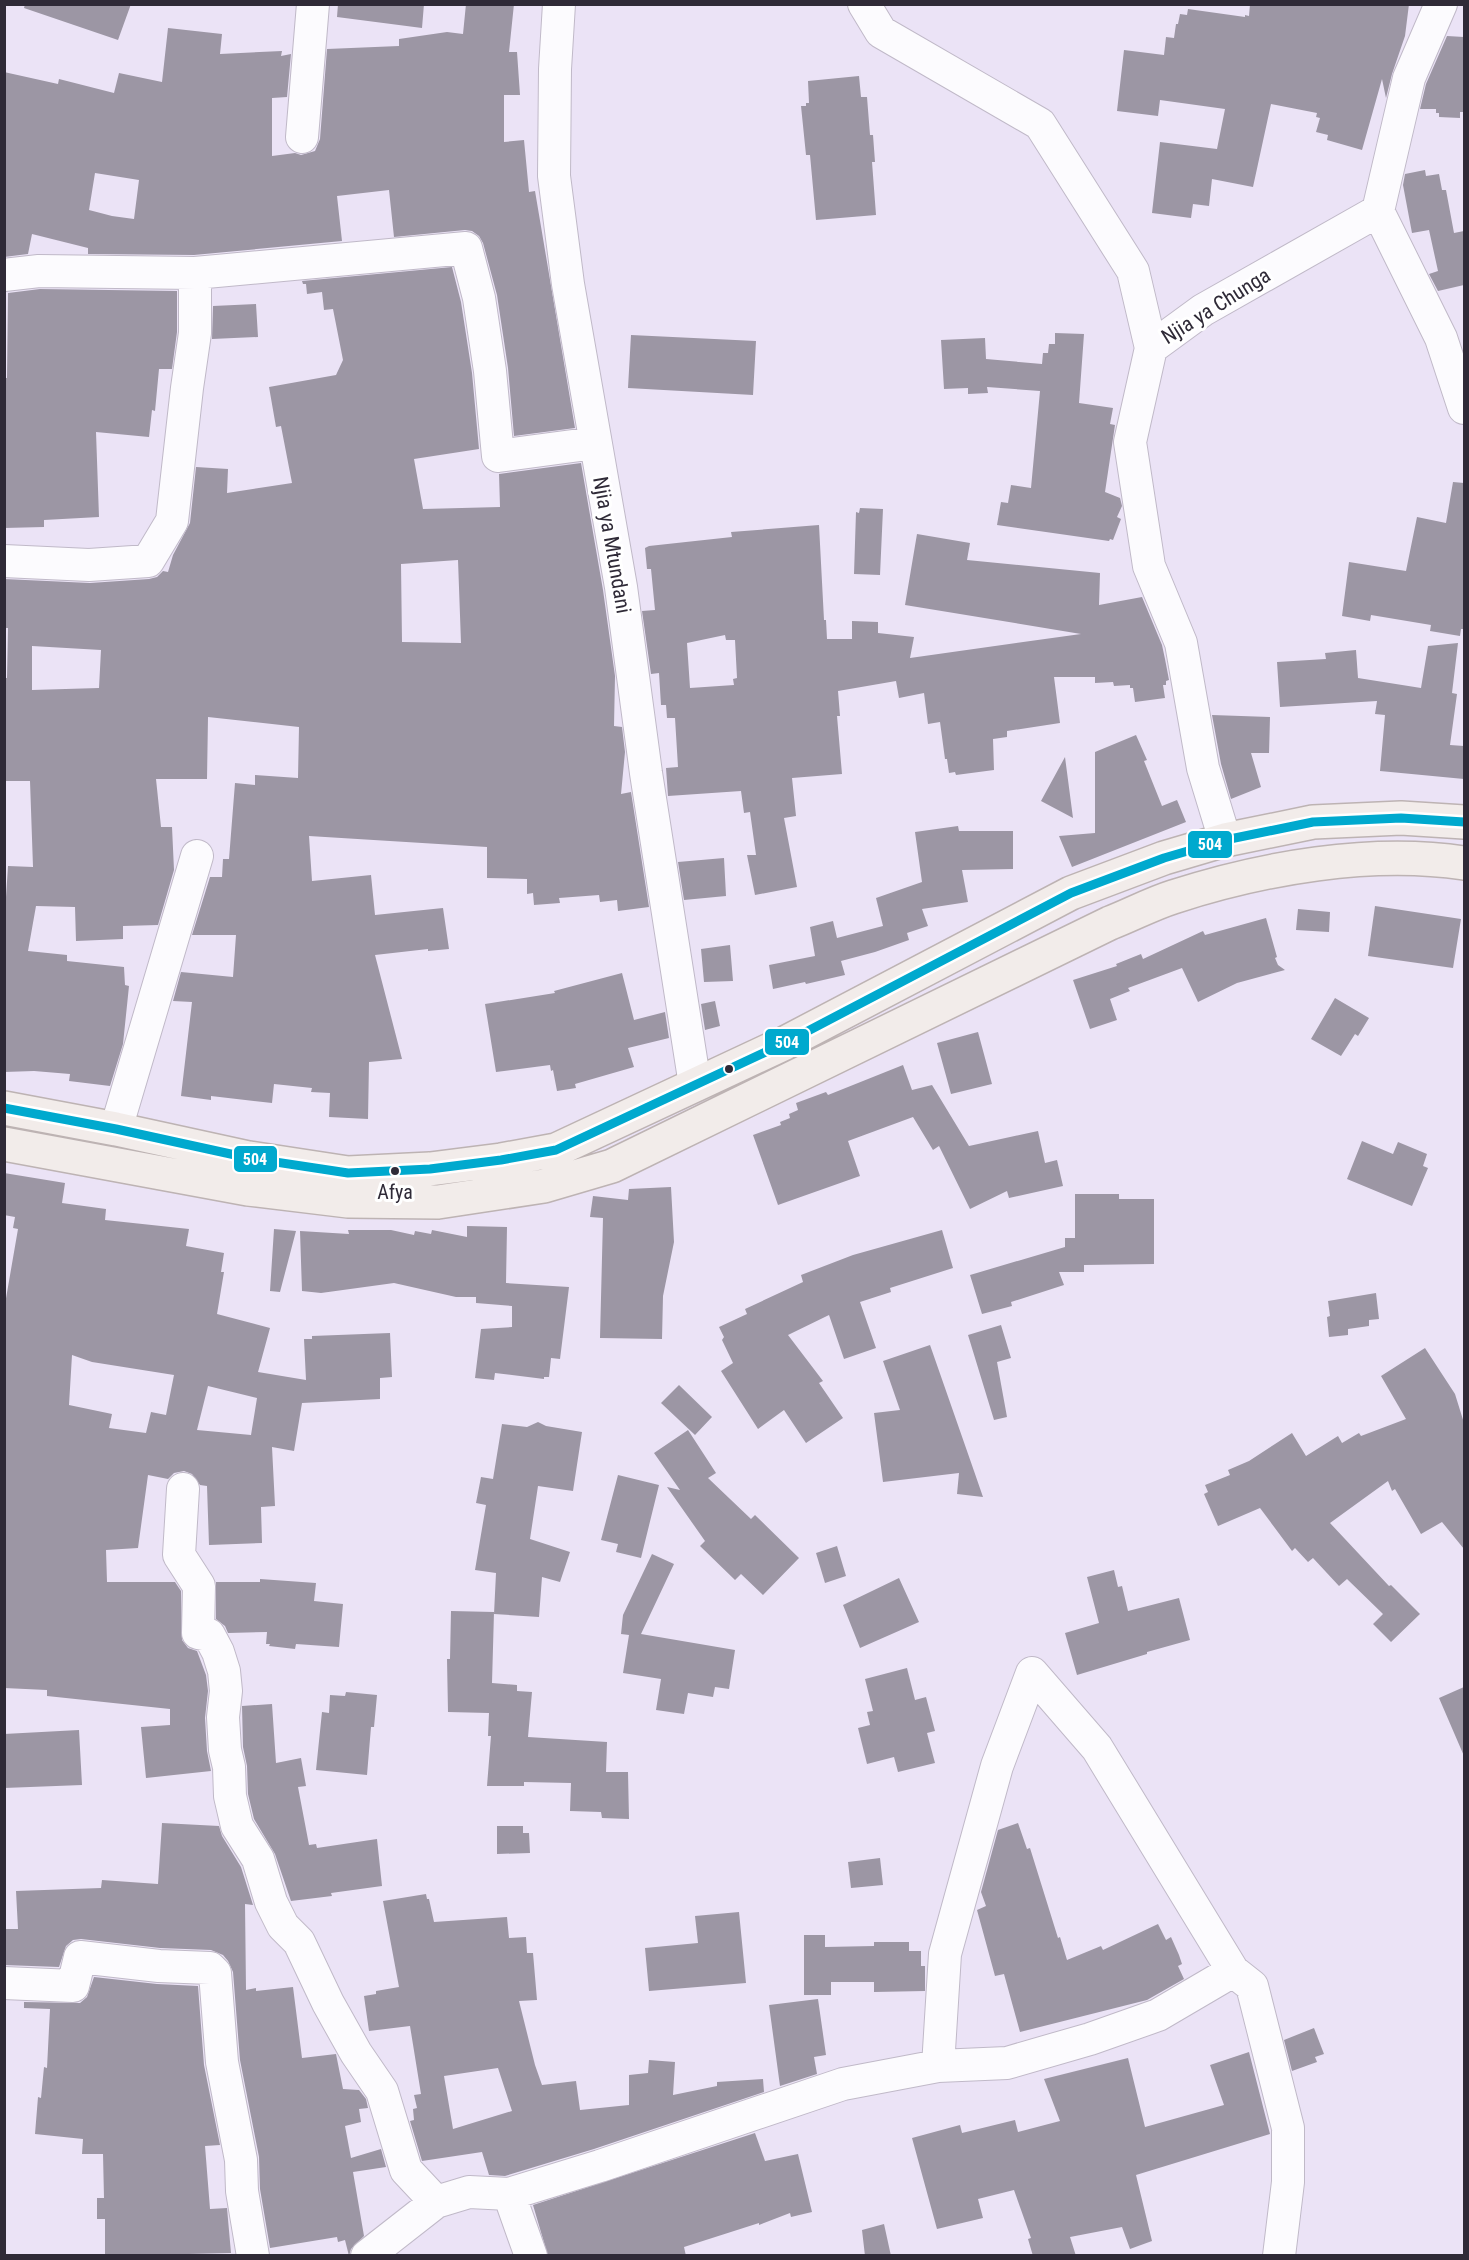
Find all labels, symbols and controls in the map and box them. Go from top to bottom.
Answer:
street label: Njia ya Chunga [1157,263,1275,349]
street label: Njia ya Mtundani [588,475,636,615]
line badge: 504 [1187,830,1233,859]
text: 504 [1198,835,1222,854]
line badge: 504 [764,1028,810,1056]
text: 504 [775,1033,799,1052]
unlabelled marker [723,1063,735,1075]
line badge: 504 [233,1145,278,1173]
text: 504 [243,1150,267,1169]
marker: Afya [389,1165,401,1177]
place label: Afya [377,1180,413,1204]

